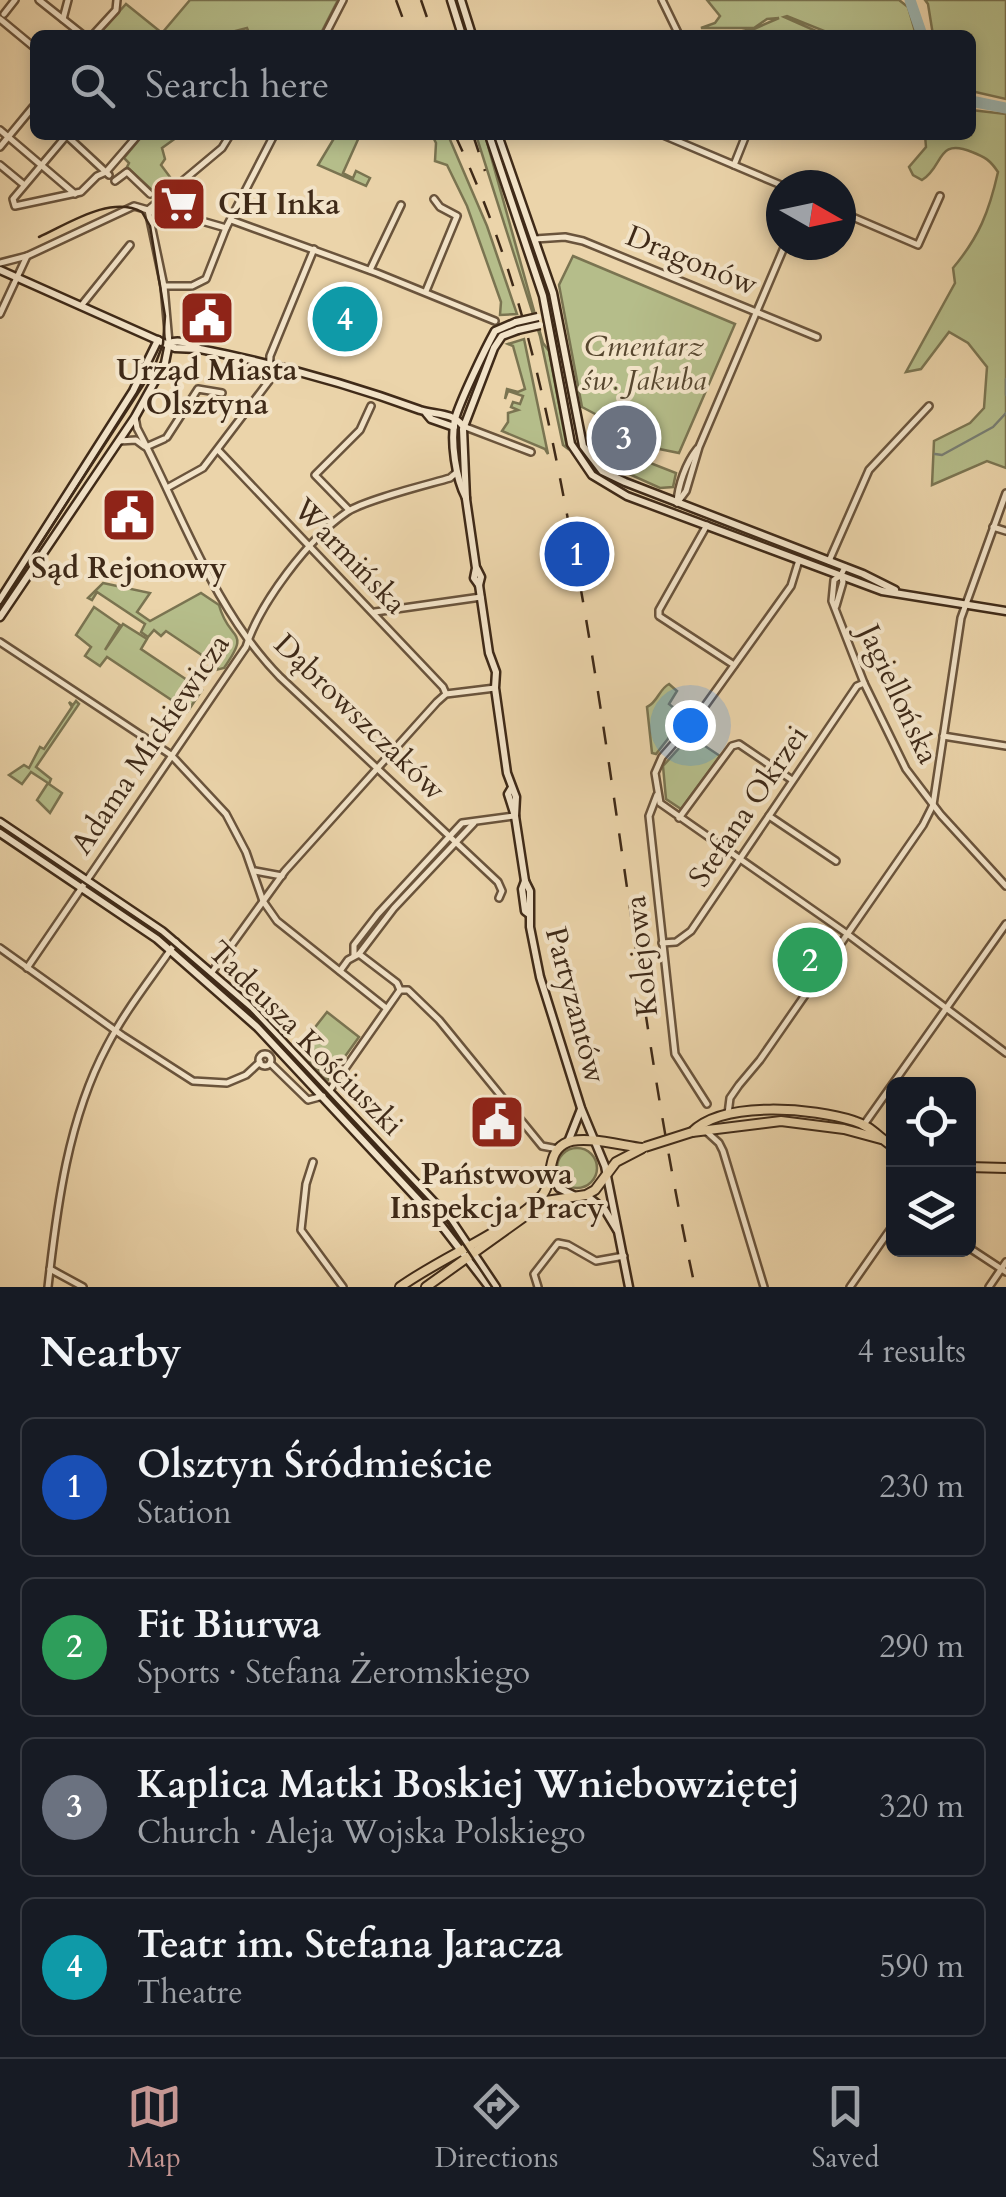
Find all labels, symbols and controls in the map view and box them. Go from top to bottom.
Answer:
search box [30,30,976,140]
icon: search [65,58,120,113]
text: Search here [145,59,329,111]
north arrow [766,170,856,260]
supermarket icon: CH Inka [149,174,209,234]
place label: CH Inka [218,184,340,225]
street label: Dragonów [620,215,764,305]
pin: 4 [312,282,378,356]
public building icon: Urząd Miasta Olsztyna [177,288,237,348]
park label: Cmentarz św. Jakuba [582,326,706,401]
place label: Urząd Miasta Olsztyna [116,350,298,425]
pin: 3 [592,400,656,476]
public building icon: Sąd Rejonowy [99,485,159,545]
street label: Warmińska [283,489,415,623]
pin: 1 [544,516,610,592]
place label: Sąd Rejonowy [31,548,227,589]
street label: Jagiellońska [847,614,949,771]
street label: Dąbrowszczaków [265,625,455,810]
street label: Adama Mickiewicza [61,626,239,863]
your location [665,700,716,751]
street label: Stefana Okrzei [679,717,818,895]
street label: Kolejowa [615,893,668,1019]
street label: Partyzantów [535,922,616,1088]
pin: 2 [778,922,842,998]
street label: Tadeusza Kościuszki [199,932,412,1145]
map controls [886,1077,976,1257]
button: locate [886,1077,976,1167]
public building icon: Państwowa Inspekcja Pracy [467,1092,527,1152]
place label: Państwowa Inspekcja Pracy [390,1154,604,1229]
button: layers [886,1167,976,1257]
text: Nearby [40,1324,182,1381]
text: 4 results [858,1330,966,1374]
text: Olsztyn Śródmieście [137,1439,493,1491]
text: 1 [66,1465,83,1509]
text: 230 m [879,1465,964,1509]
text: Station [137,1491,232,1535]
text: Fit Biurwa [137,1599,321,1651]
text: 2 [66,1625,83,1669]
text: 290 m [879,1625,964,1669]
text: Sports · Stefana Żeromskiego [137,1651,530,1695]
text: Kaplica Matki Boskiej Wniebowziętej [137,1759,800,1811]
text: 3 [66,1785,83,1829]
text: 320 m [879,1785,964,1829]
text: Church · Aleja Wojska Polskiego [137,1811,585,1855]
text: Teatr im. Stefana Jaracza [137,1919,563,1971]
text: 4 [66,1945,83,1989]
text: 590 m [879,1945,964,1989]
text: Theatre [137,1971,243,2015]
tab: Map [127,2079,182,2177]
tab: Directions [435,2079,558,2177]
tab: Saved [811,2079,879,2177]

